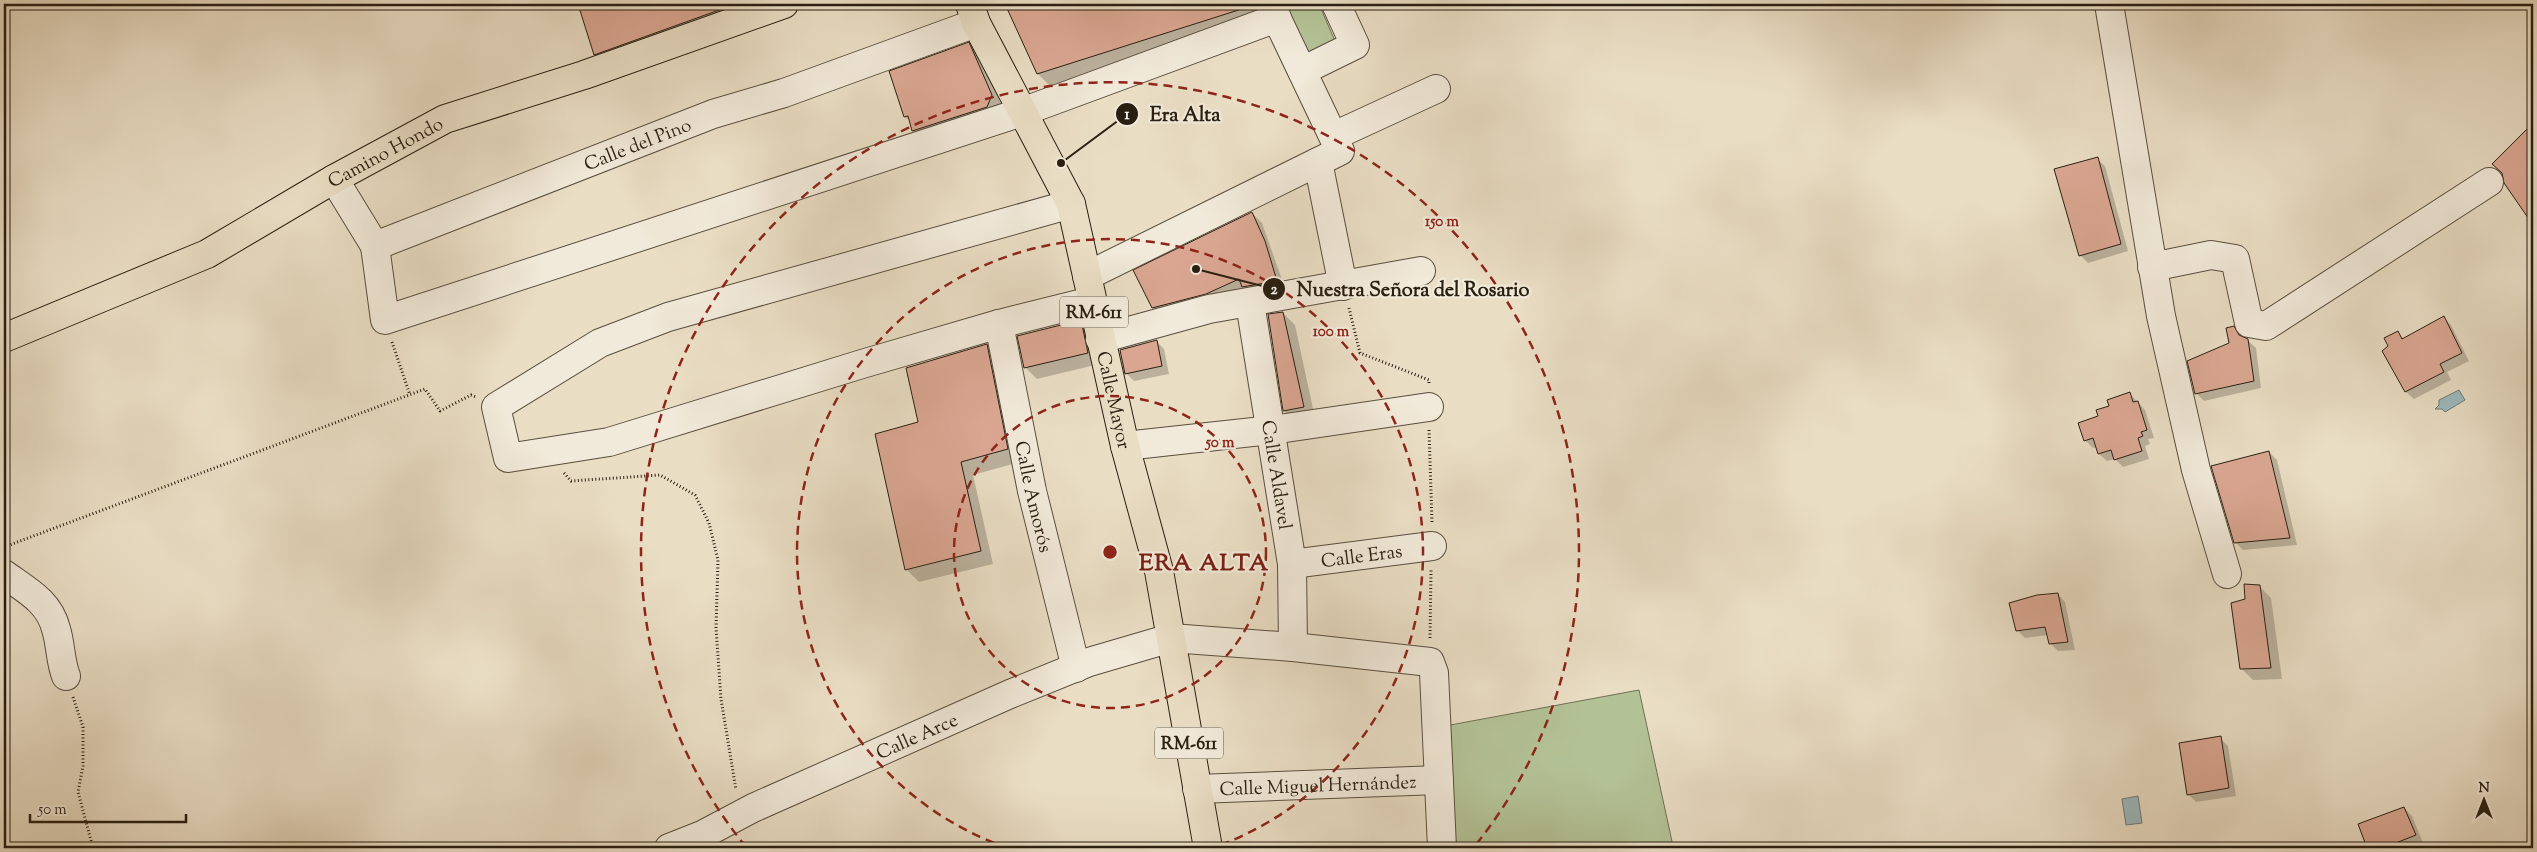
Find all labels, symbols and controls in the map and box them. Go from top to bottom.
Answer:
callout: Era Alta [1115,97,1230,132]
text: Era Alta [1150,102,1221,131]
text: 1 [1124,105,1130,126]
street label: Camino Hondo [323,111,449,196]
street label: Calle del Pino [580,113,696,179]
text: 150 m [1425,212,1459,233]
callout: Nuestra Señora del Rosario [1261,271,1539,306]
text: Nuestra Señora del Rosario [1297,277,1529,306]
text: 2 [1270,280,1278,301]
road number: RM-611 [1060,296,1128,328]
text: 100 m [1313,322,1350,343]
street label: Calle Mayor [1088,349,1136,452]
street label: Calle Aldavel [1253,419,1297,532]
text: 50 m [1205,433,1235,454]
street label: Calle Amorós [1006,439,1058,556]
street label: Calle Eras [1319,539,1404,576]
centre of rings [1101,543,1119,561]
district label: ERA ALTA [1139,547,1269,581]
street label: Calle Arce [872,708,963,768]
road number: RM-611 [1155,728,1223,758]
street label: Calle Miguel Hernández [1219,770,1417,804]
north arrow [2460,774,2510,824]
text: N [2478,779,2490,799]
scale bar [30,792,186,824]
text: 50 m [37,800,67,821]

